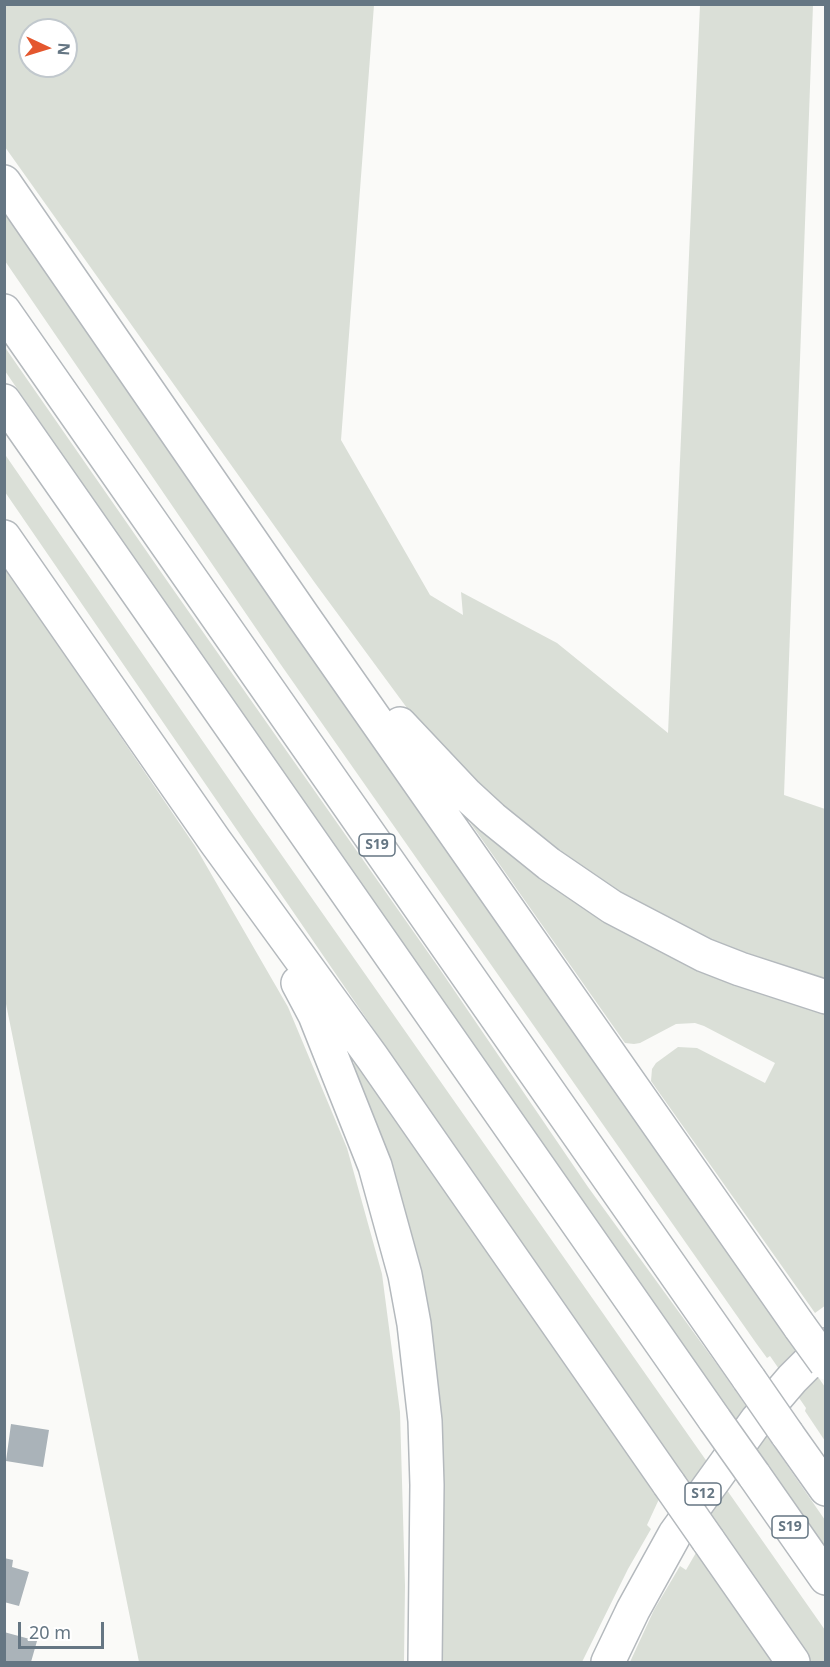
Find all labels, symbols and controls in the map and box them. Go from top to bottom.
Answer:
north arrow [18,18,78,78]
text: N [53,42,75,56]
road number: S19 [359,834,395,856]
road number: S12 [685,1483,721,1505]
road number: S19 [772,1516,808,1538]
scale bar [21,1610,106,1648]
text: 20 m [29,1620,71,1644]

